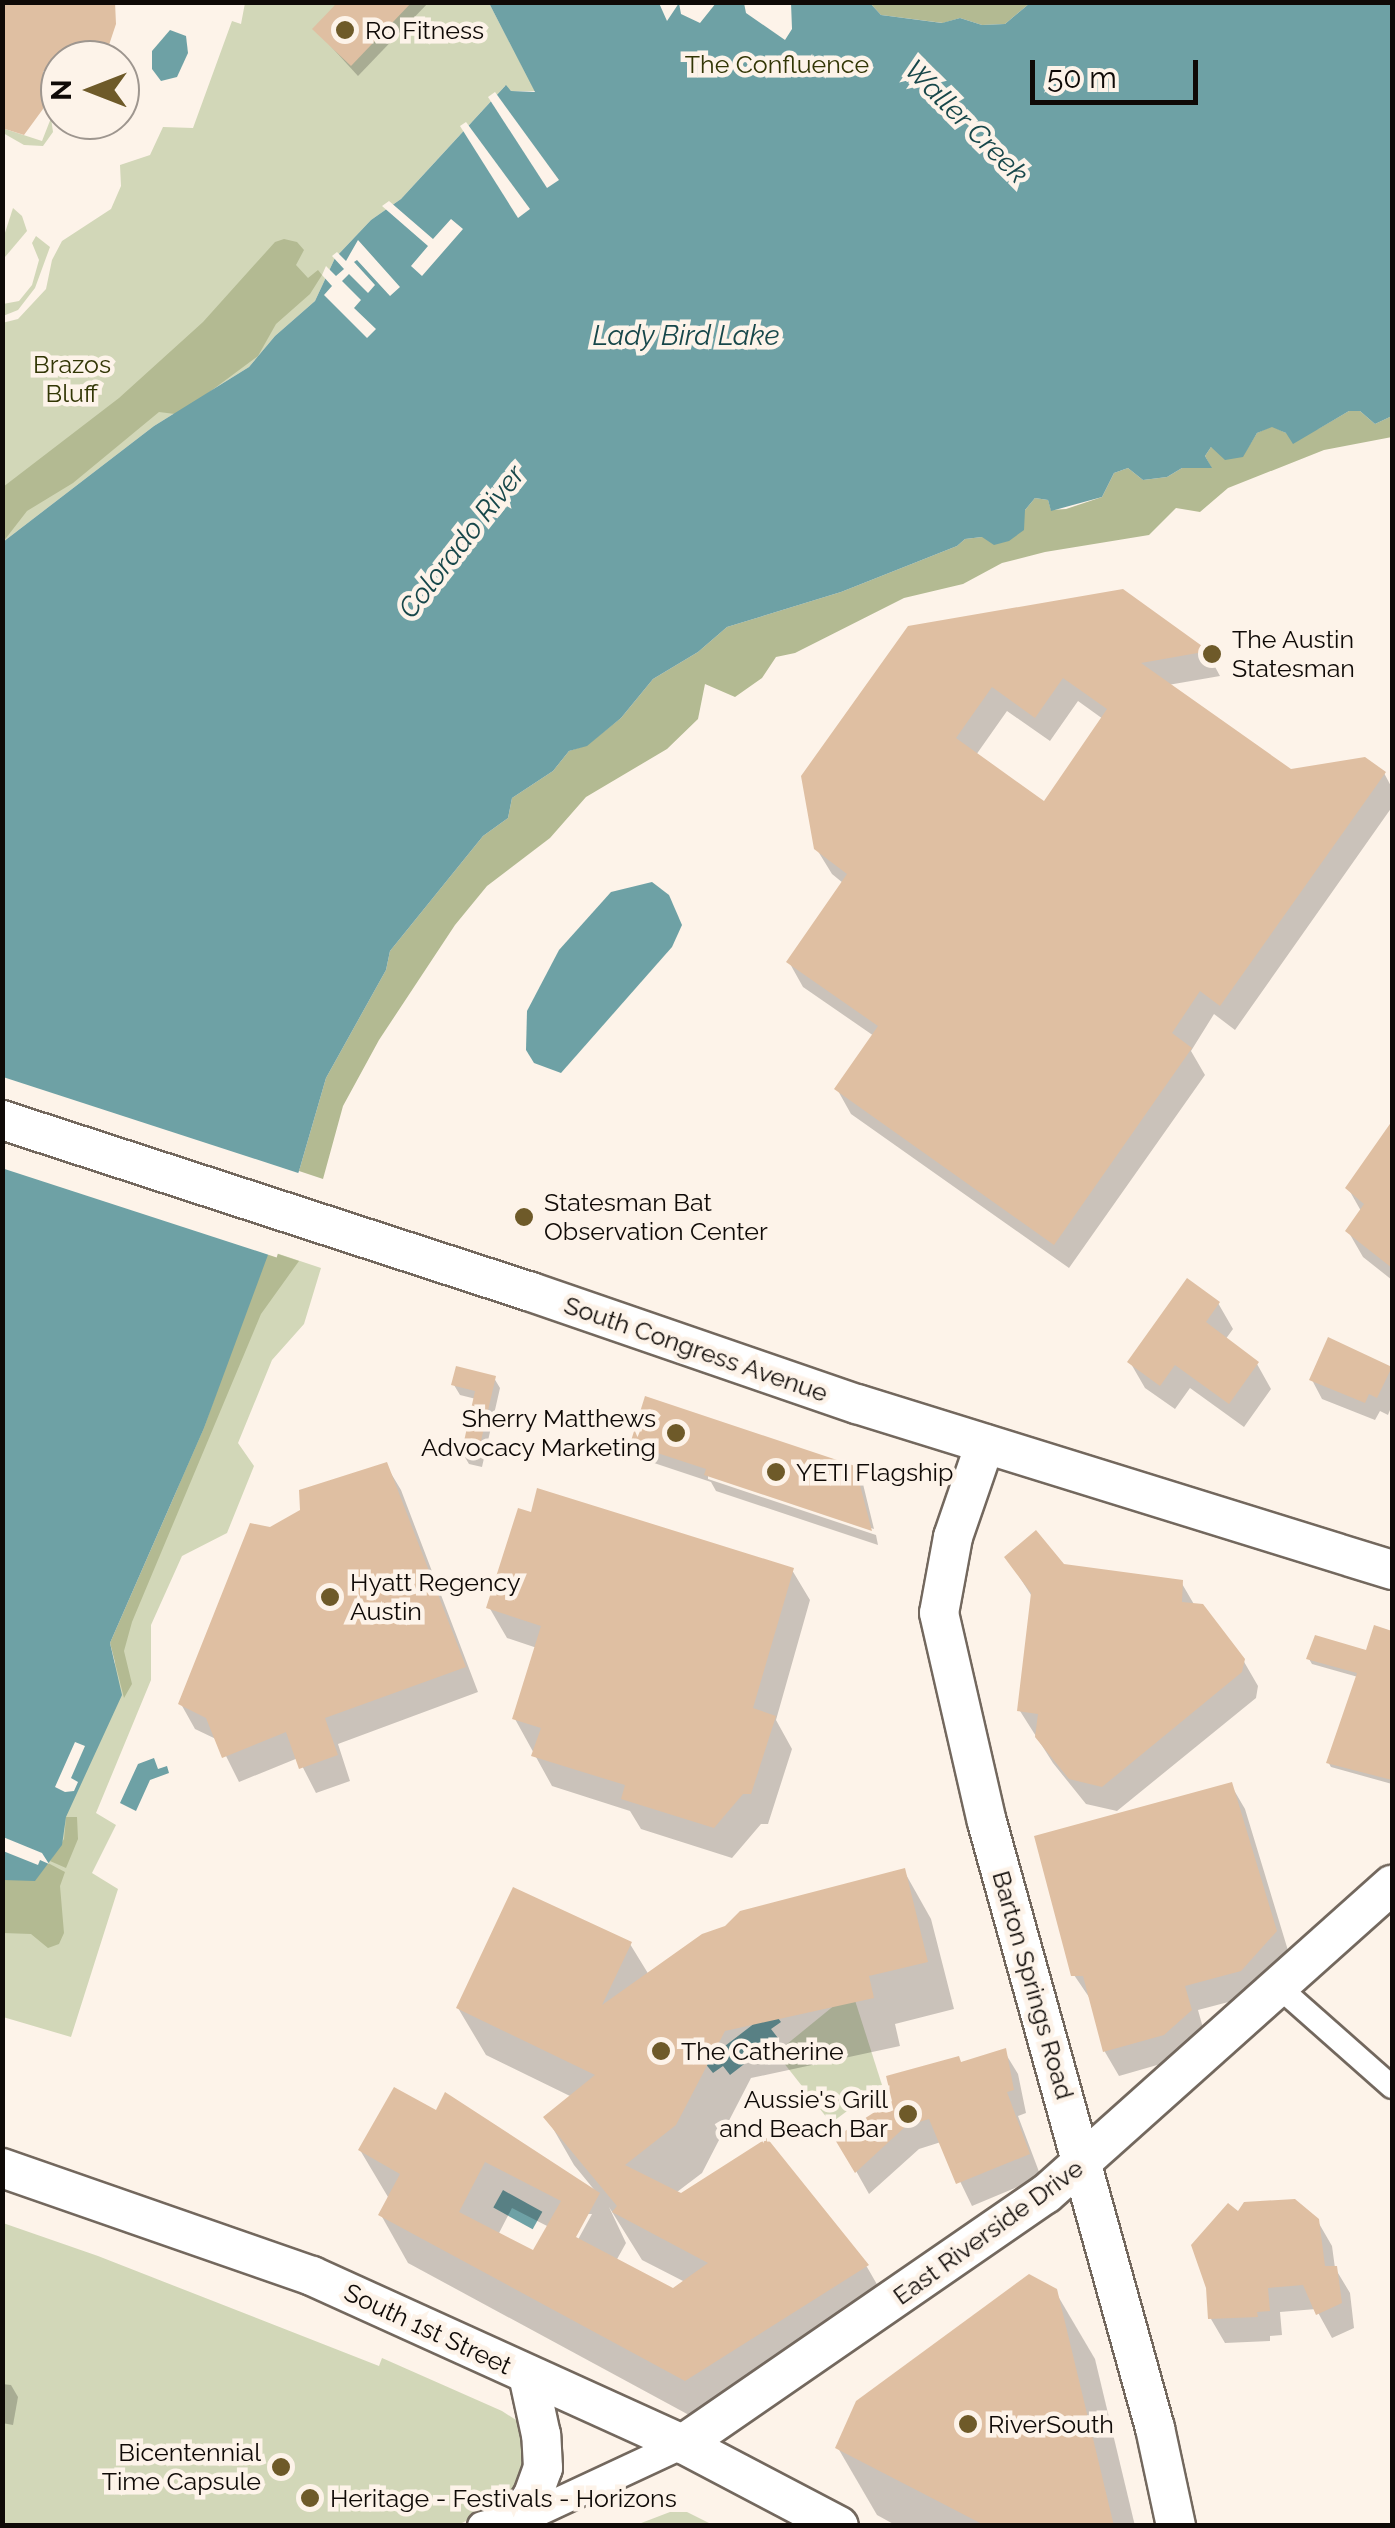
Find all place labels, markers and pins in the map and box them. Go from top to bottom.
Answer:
place label: Ro Fitness [365,15,484,45]
marker: Ro Fitness [334,19,356,41]
place label: The Austin Statesman [1232,625,1355,684]
marker: The Austin Statesman [1201,643,1223,665]
place label: Statesman Bat Observation Center [544,1188,768,1247]
marker: Statesman Bat Observation Center [513,1206,535,1228]
place label: Sherry Matthews Advocacy Marketing [420,1404,656,1463]
marker: Sherry Matthews Advocacy Marketing [665,1422,687,1444]
place label: YETI Flagship [796,1457,953,1487]
marker: YETI Flagship [765,1461,787,1483]
place label: Hyatt Regency Austin [350,1568,521,1627]
marker: Hyatt Regency Austin [319,1586,341,1608]
place label: The Catherine [681,2036,844,2066]
marker: The Catherine [650,2040,672,2062]
place label: Aussie's Grill and Beach Bar [719,2085,888,2144]
marker: Aussie's Grill and Beach Bar [897,2103,919,2125]
place label: RiverSouth [988,2409,1114,2439]
marker: RiverSouth [957,2413,979,2435]
place label: Bicentennial Time Capsule [102,2438,261,2497]
marker: Bicentennial Time Capsule [270,2456,292,2478]
place label: Heritage - Festivals - Horizons [330,2483,677,2513]
marker: Heritage - Festivals - Horizons [299,2487,321,2509]

